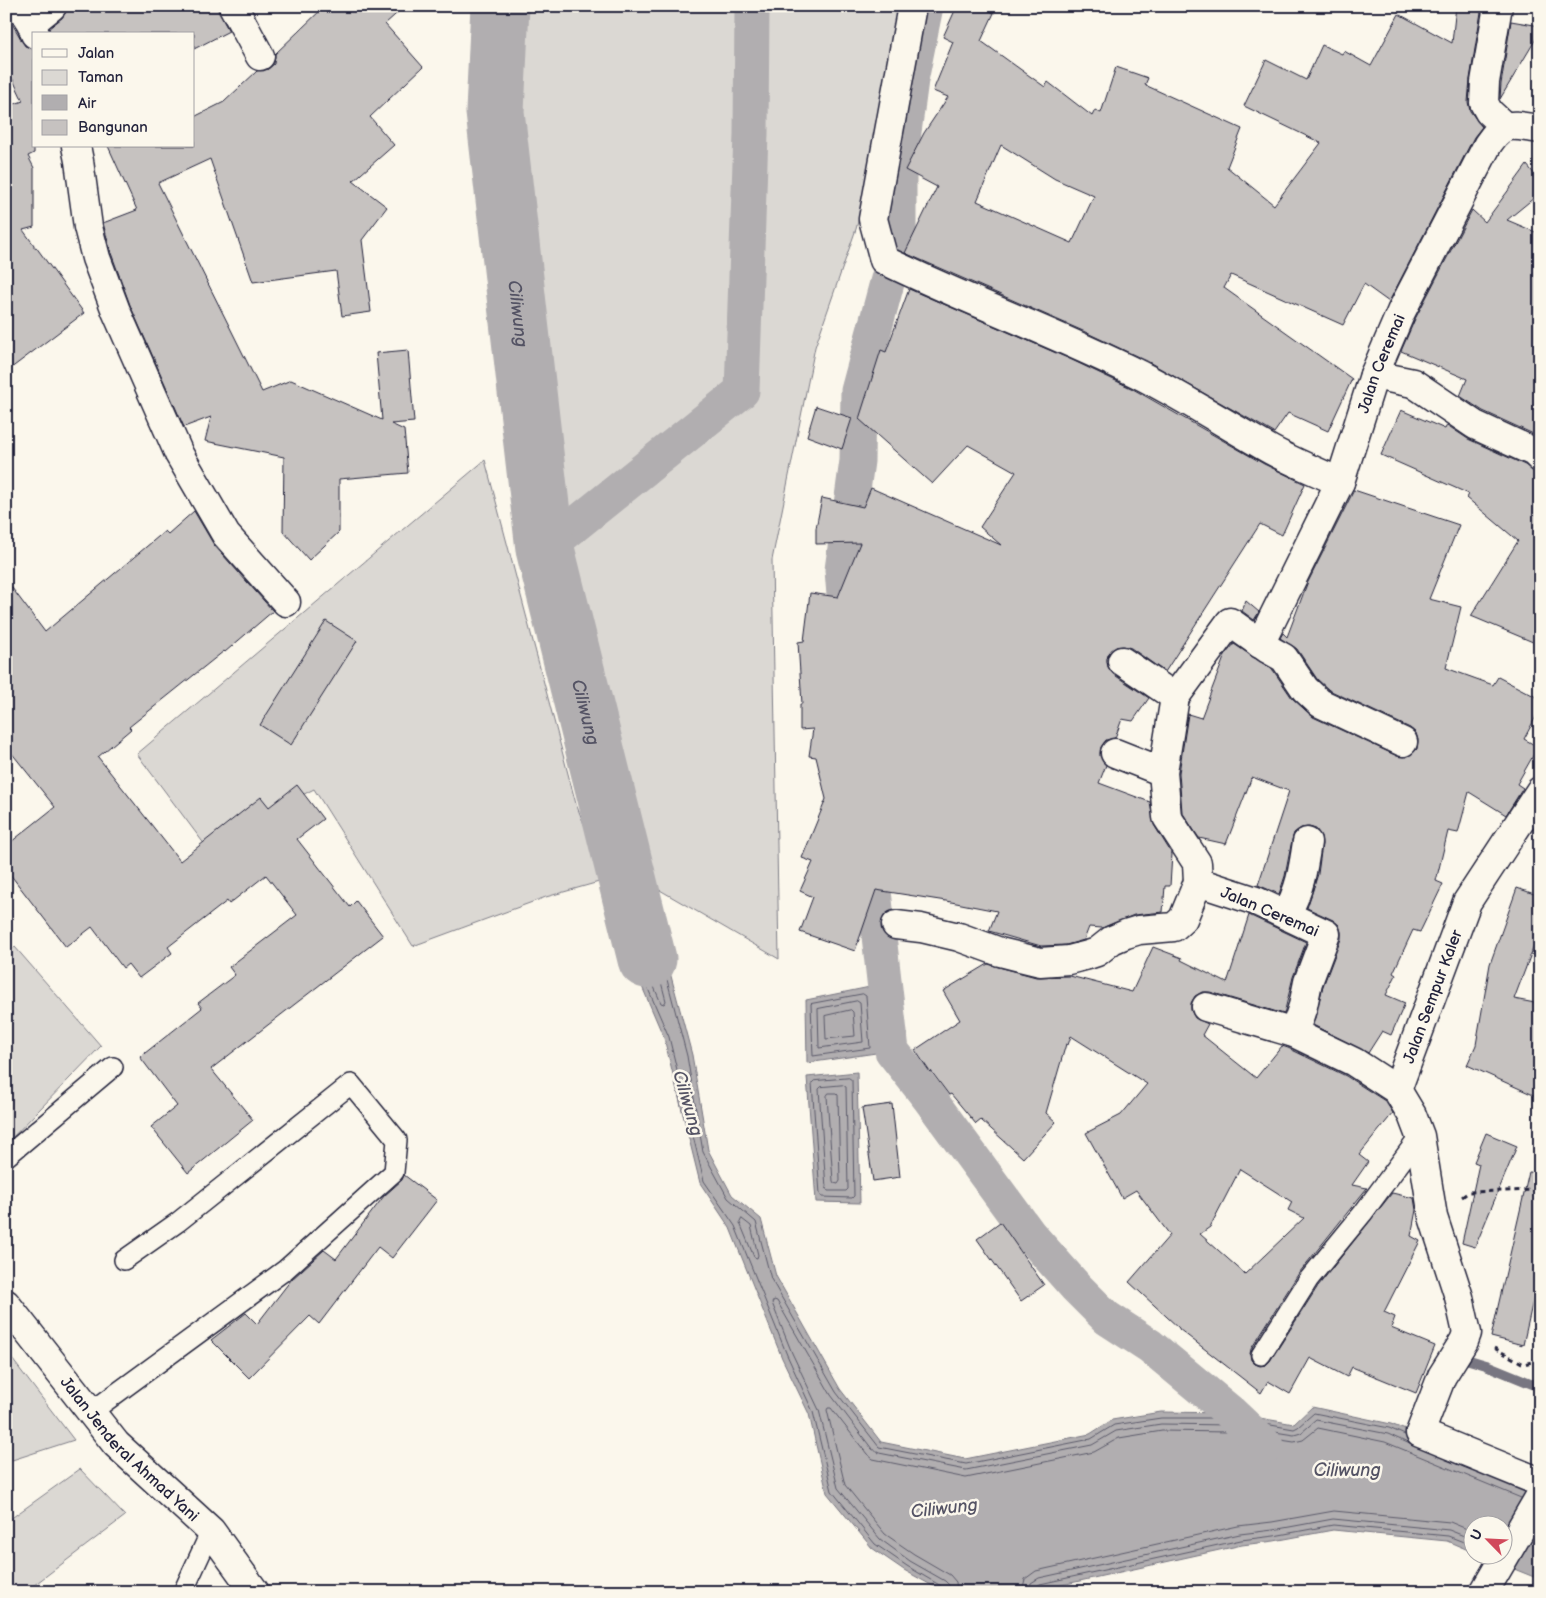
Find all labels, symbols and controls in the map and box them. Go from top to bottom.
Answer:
legend [32,32,195,148]
text: Jalan [78,44,114,63]
text: Taman [78,68,123,87]
text: Air [78,94,97,113]
text: Bangunan [78,118,148,137]
water label: Ciliwung [503,279,532,348]
street label: Jalan Ceremai [1354,312,1410,416]
water label: Ciliwung [567,677,603,747]
street label: Jalan Ceremai [1217,883,1321,942]
street label: Jalan Sempur Kaler [1400,927,1467,1066]
water label: Ciliwung [668,1068,707,1138]
street label: Jalan Jenderal Ahmad Yani [56,1373,202,1526]
water label: Ciliwung [1313,1460,1381,1481]
water label: Ciliwung [910,1495,979,1522]
north arrow [1464,1516,1514,1566]
text: U [1467,1527,1486,1543]

